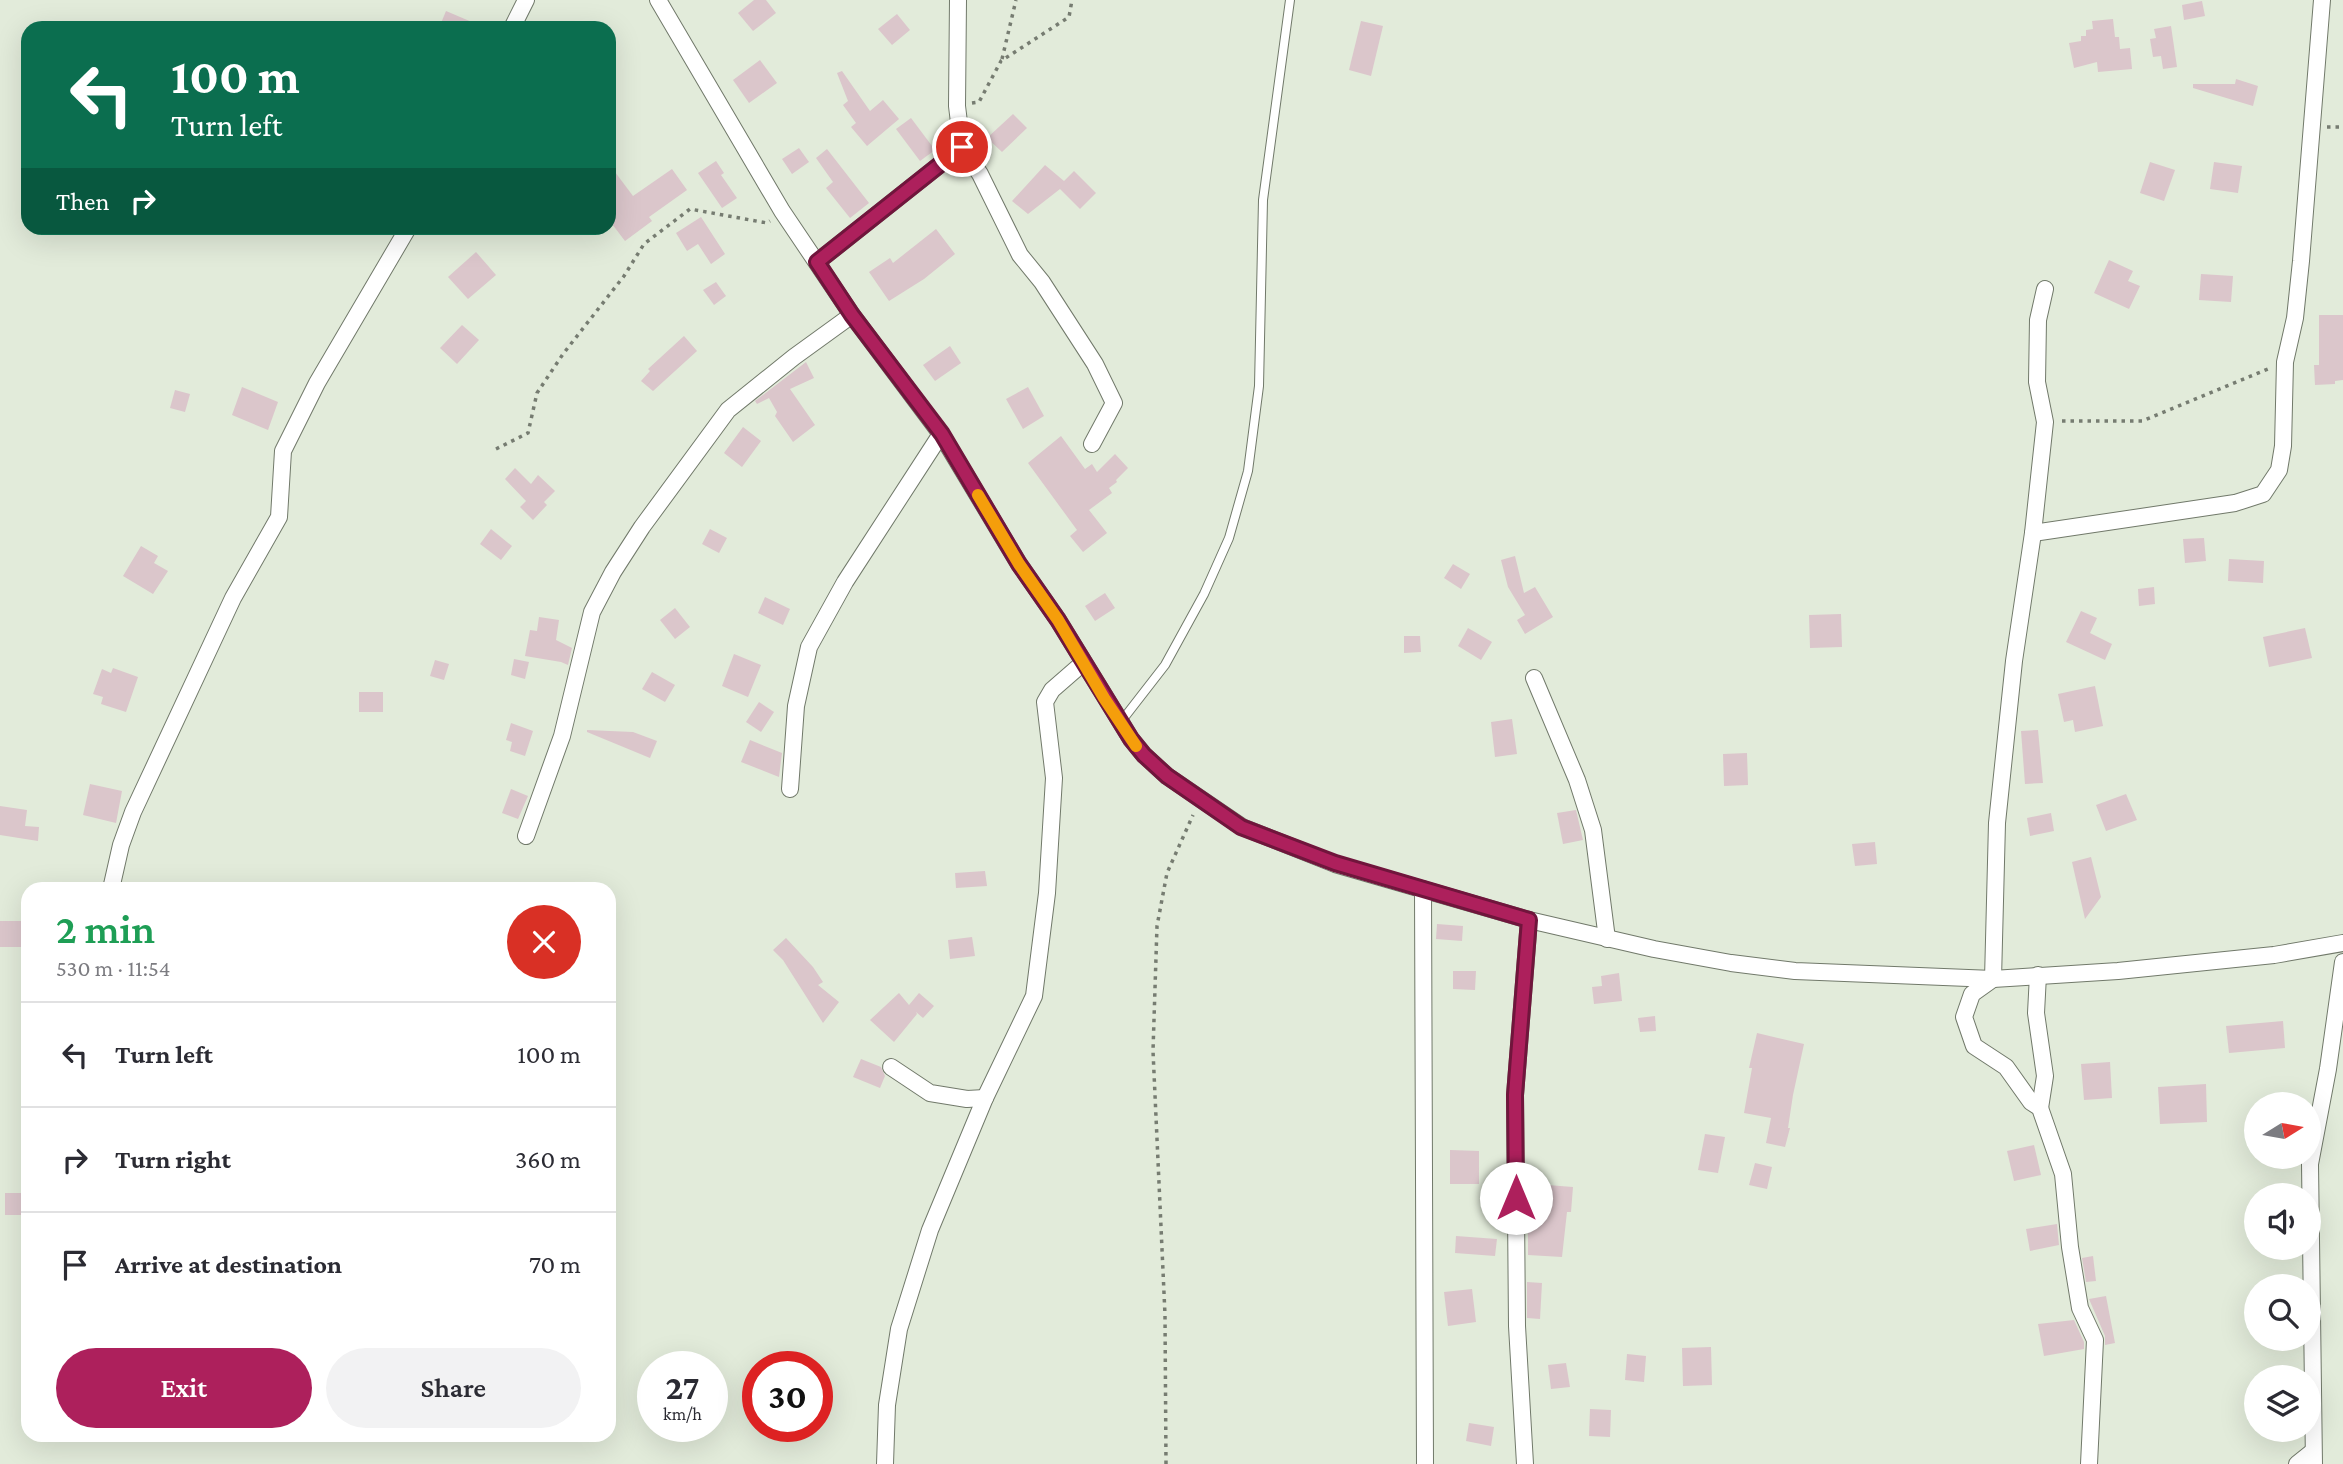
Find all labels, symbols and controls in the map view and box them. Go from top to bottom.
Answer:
icon: left [56,49,147,140]
text: 100 m [171,49,300,104]
text: Turn left [171,107,282,143]
pin [932,117,992,177]
icon: arrive [943,128,981,166]
icon: right [124,182,162,220]
text: Then [56,187,110,216]
text: 2 min [56,905,155,952]
button: close [507,905,581,979]
text: 530 m · 11:54 [56,955,171,981]
icon: left [56,1036,94,1074]
text: Turn left [115,1040,213,1069]
text: 100 m [517,1040,581,1069]
north arrow [2244,1092,2320,1169]
map controls [2244,1092,2321,1442]
icon: right [56,1141,94,1179]
text: Turn right [115,1145,231,1174]
text: 360 m [515,1145,581,1174]
position arrow [1479,1161,1553,1235]
button: sound [2244,1183,2321,1260]
icon: arrive [56,1246,94,1284]
text: Arrive at destination [115,1250,342,1279]
text: 70 m [529,1250,581,1279]
button: search [2244,1274,2321,1351]
button: Exit [56,1348,312,1428]
button: Share [326,1348,581,1428]
speed limit sign: 30 [742,1351,833,1442]
button: layers [2244,1365,2321,1442]
text: 27 [666,1368,699,1407]
text: km/h [663,1404,702,1424]

